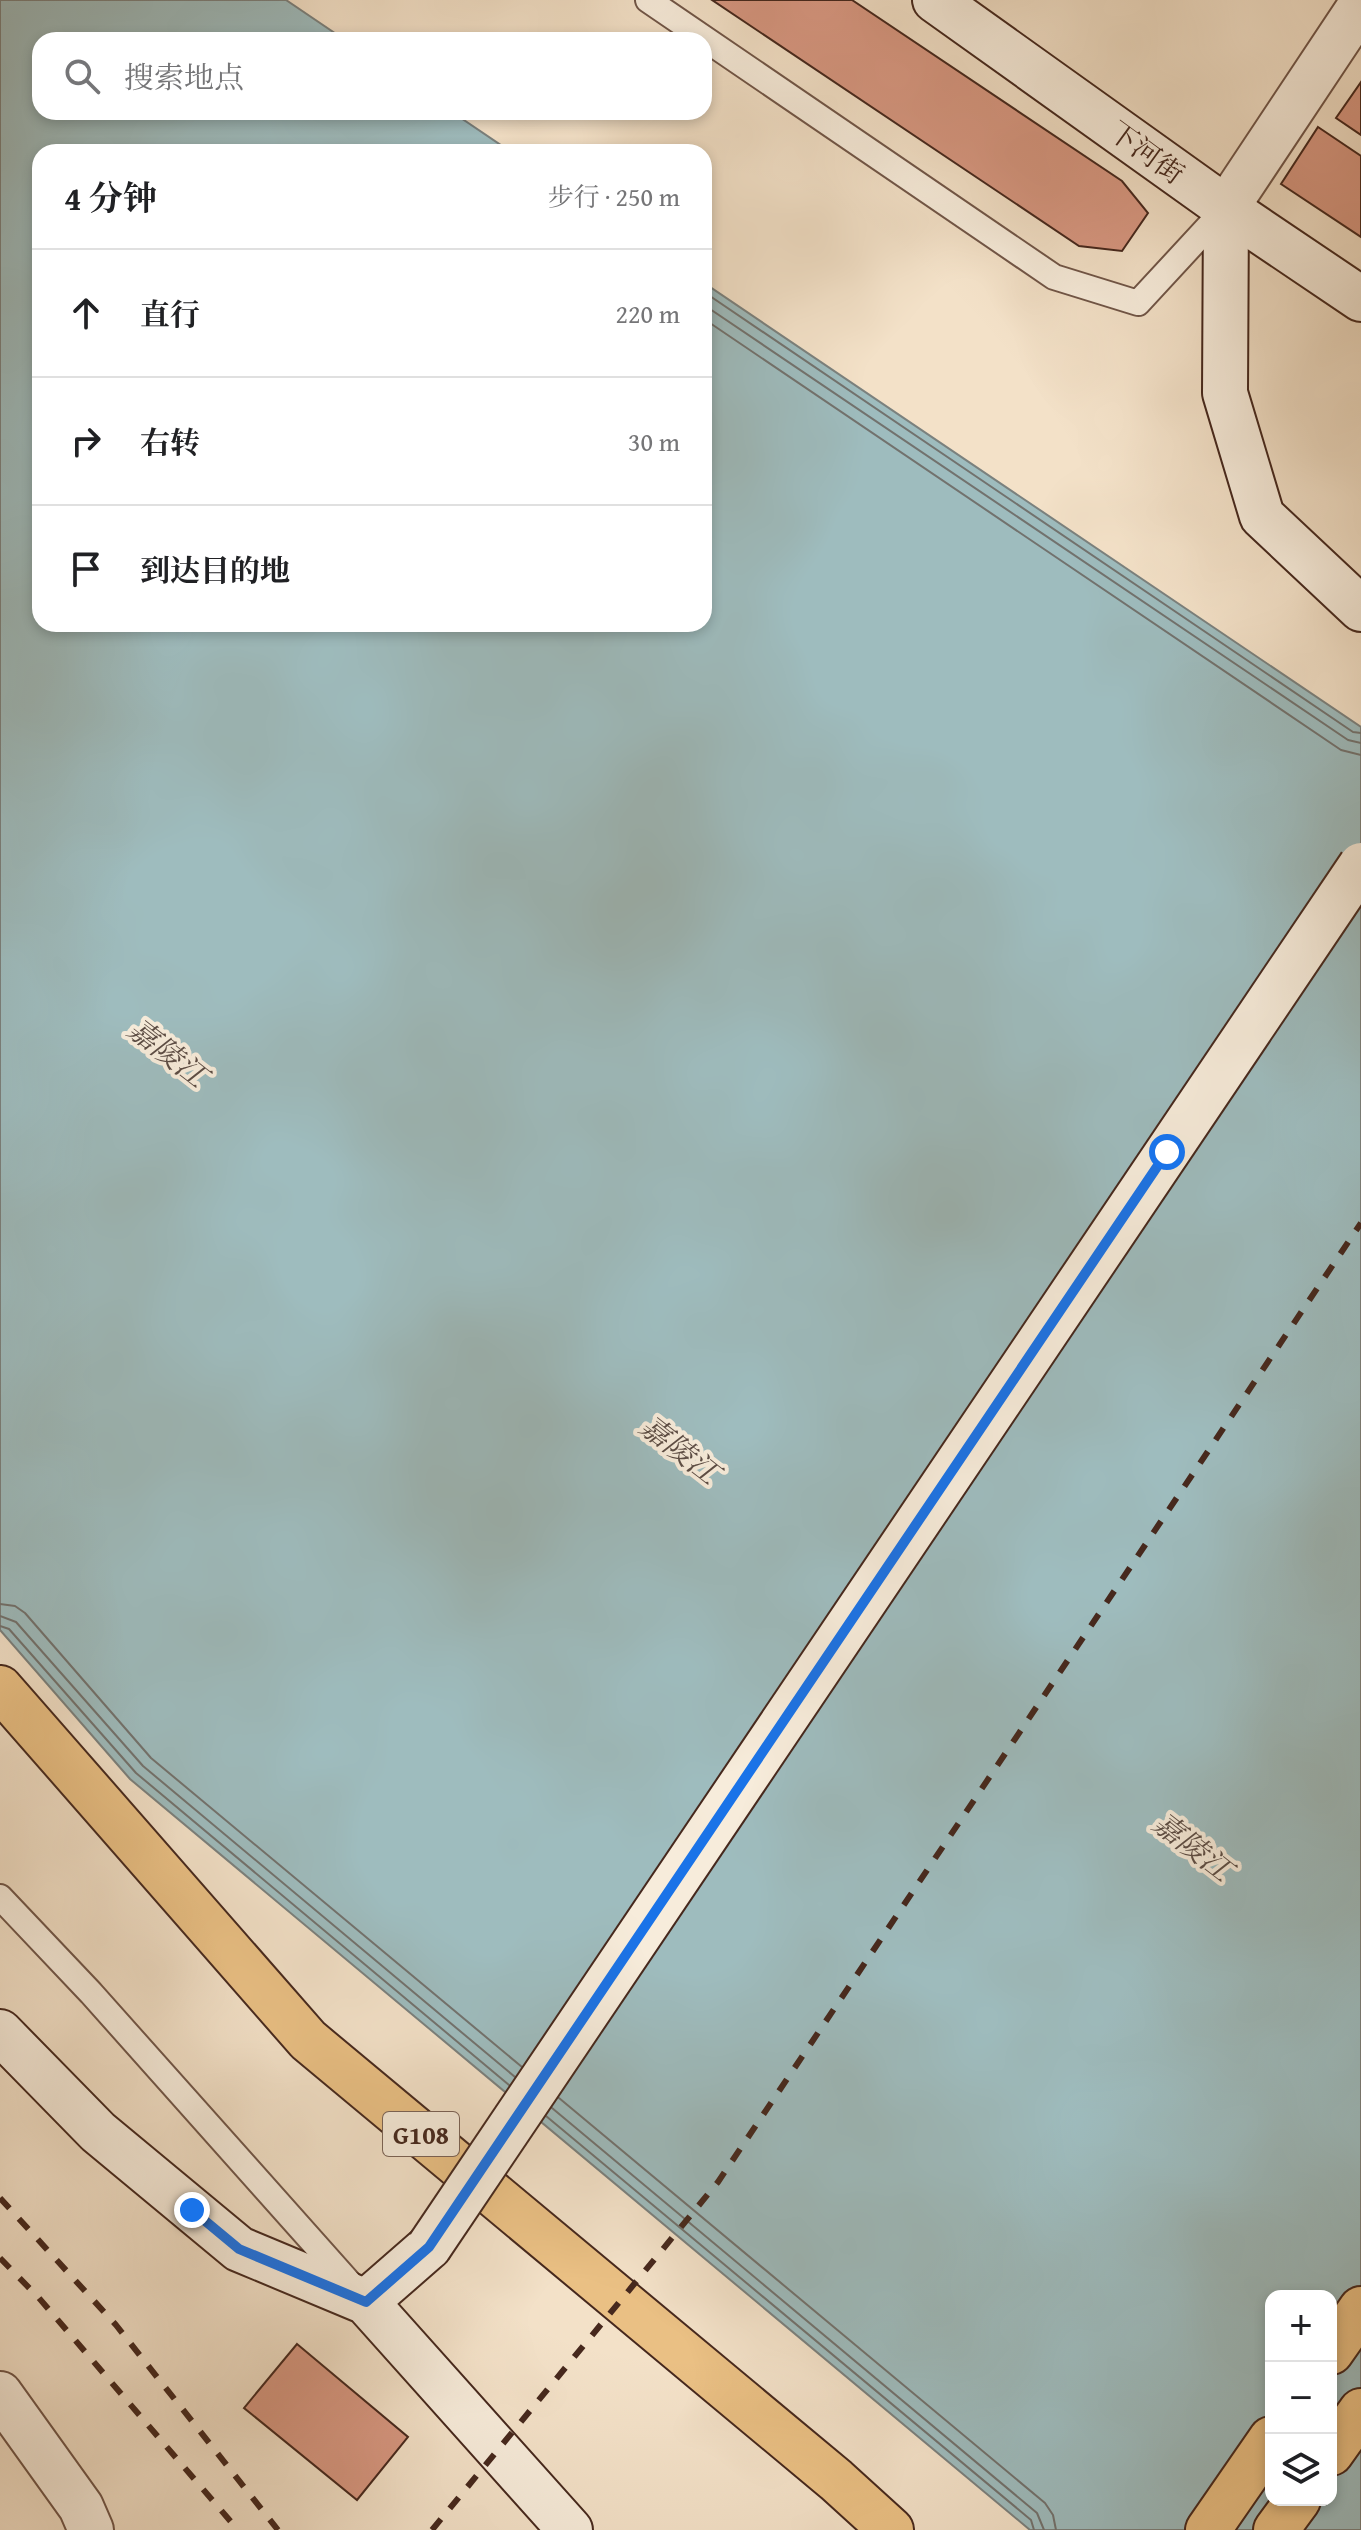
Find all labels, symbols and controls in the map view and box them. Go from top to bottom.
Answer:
search box [32,32,712,120]
icon: search [60,54,104,98]
text: 搜索地点 [124,55,244,99]
street label: 下河街 [1101,111,1193,193]
text: 4 分钟 [64,173,157,222]
text: 步行 · 250 m [548,177,680,216]
icon: ahead [64,291,108,335]
text: 直行 [140,292,200,336]
text: 220 m [615,294,680,333]
icon: right [64,419,108,463]
text: 右转 [140,420,200,464]
text: 30 m [628,422,680,461]
icon: arrive [64,547,108,591]
text: 到达目的地 [140,548,290,592]
water label: 嘉陵江 [119,1007,220,1100]
route start [1149,1134,1185,1170]
water label: 嘉陵江 [631,1404,732,1497]
water label: 嘉陵江 [1144,1801,1245,1894]
road number: G108 [383,2112,459,2156]
route end [174,2192,210,2228]
map controls [1265,2290,1337,2506]
button: + [1265,2290,1337,2362]
button: − [1265,2362,1337,2434]
button: layers [1265,2434,1337,2506]

